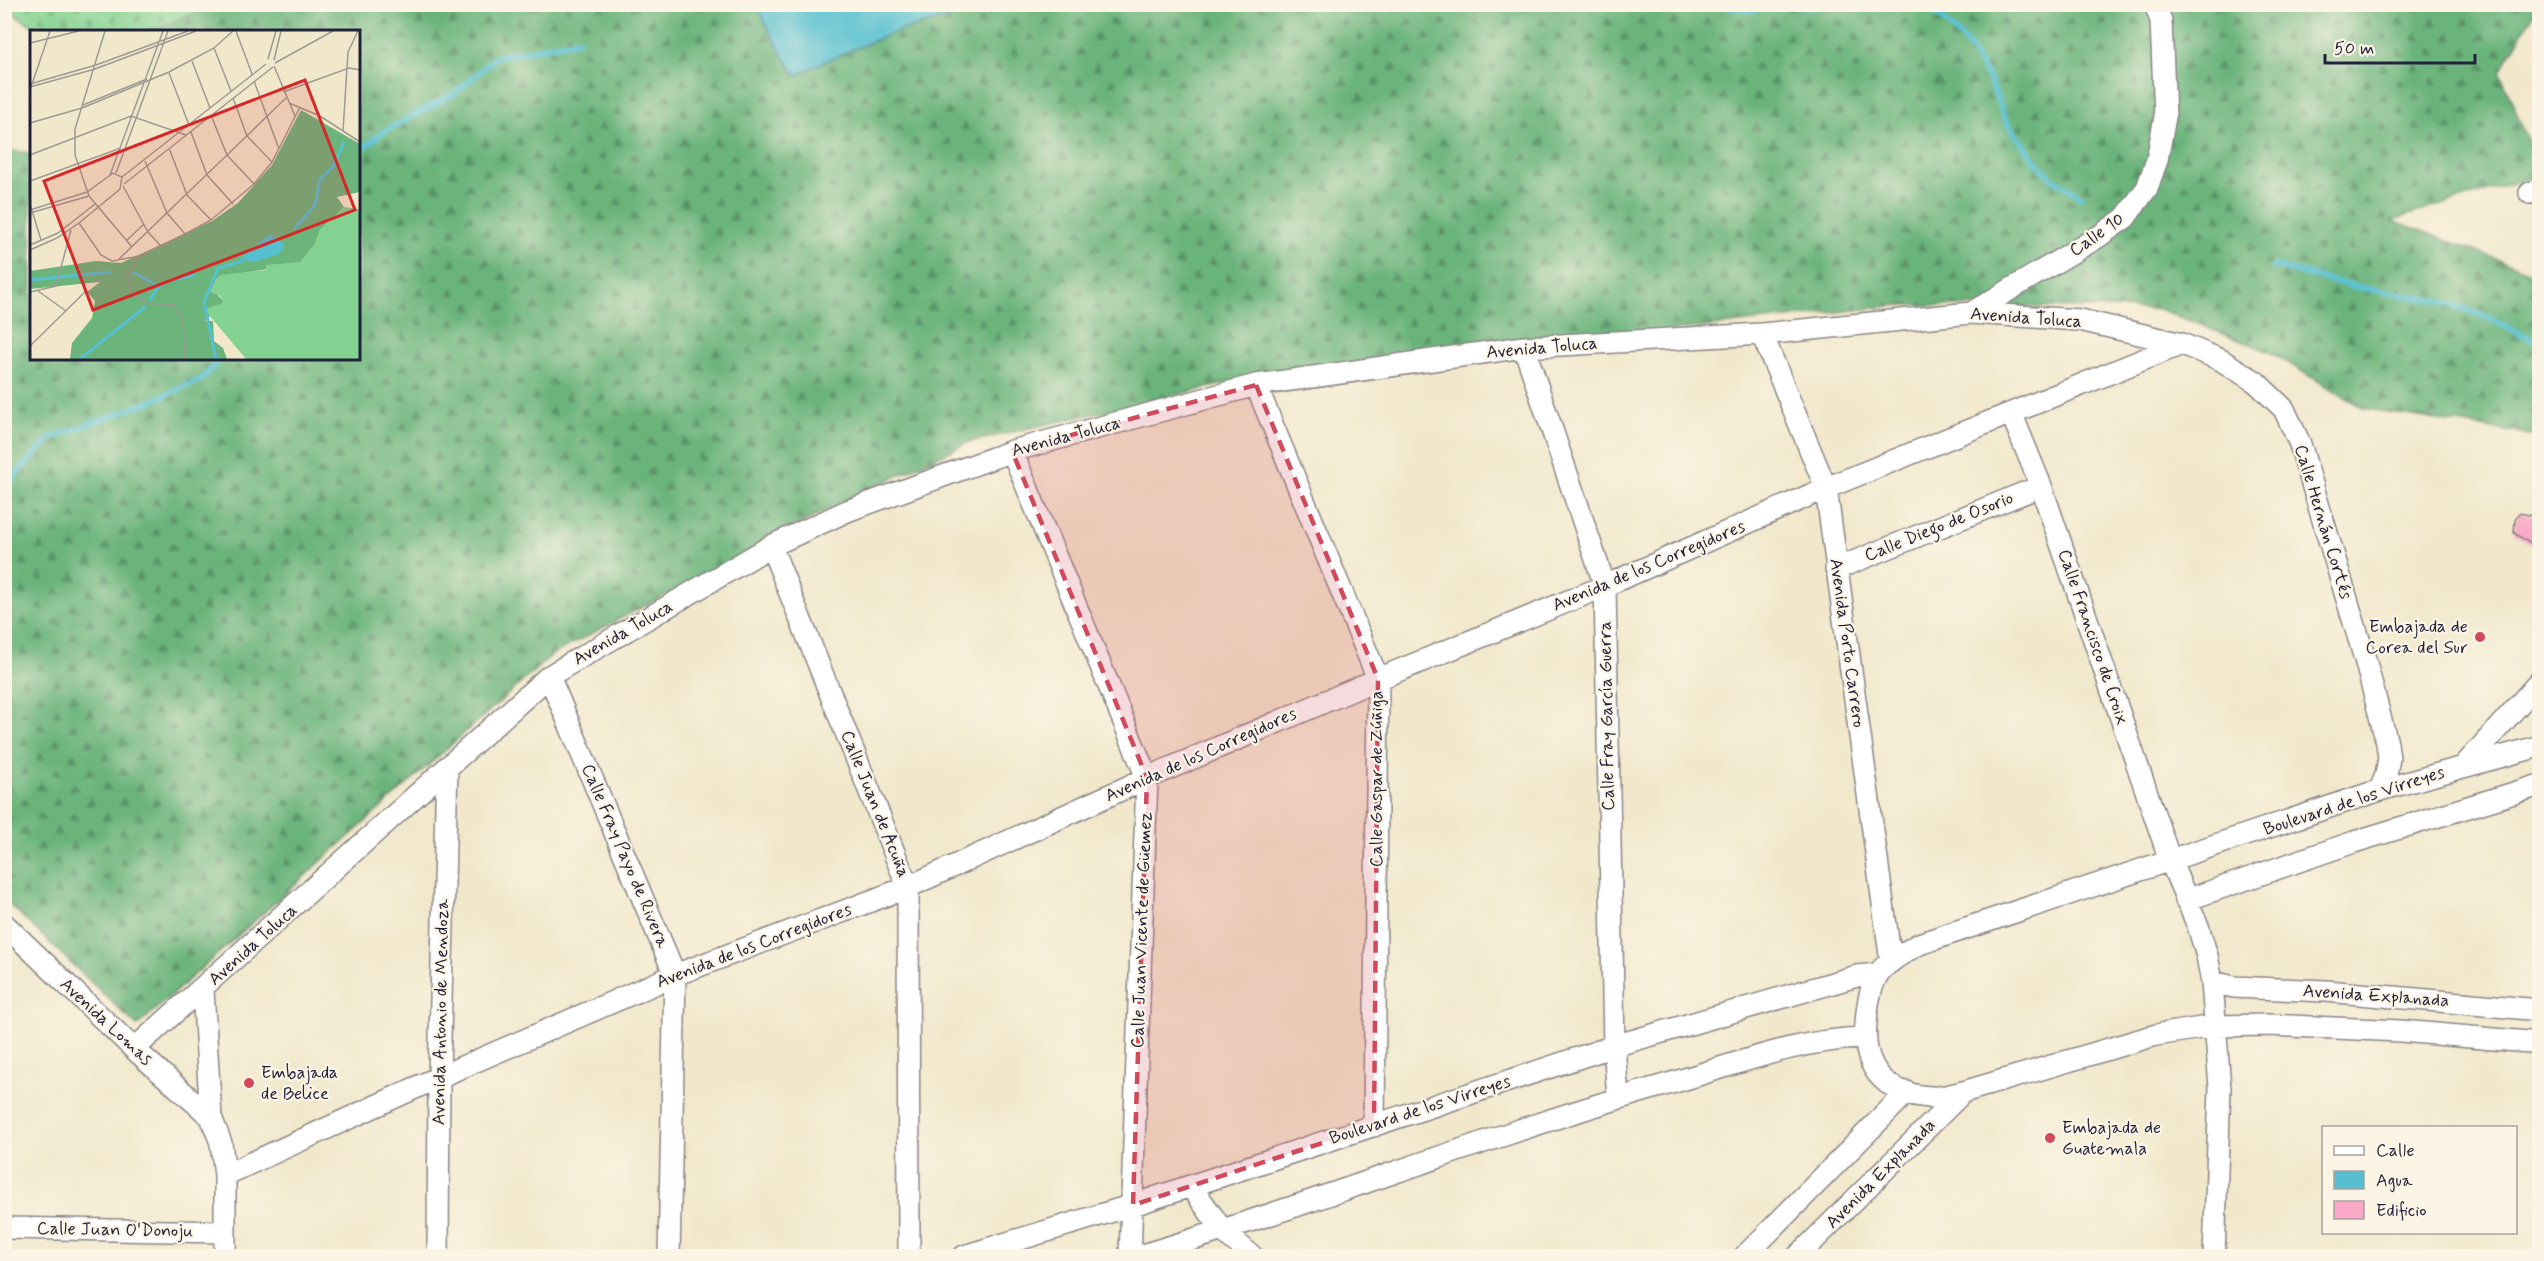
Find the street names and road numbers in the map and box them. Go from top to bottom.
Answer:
street label: Calle 10 [2065,207,2129,263]
street label: Avenida Toluca [1969,302,2083,334]
street label: Avenida Toluca [1485,331,1599,365]
street label: Avenida Toluca [1009,411,1123,463]
street label: Calle Hernán Cortés [2288,442,2358,602]
street label: Calle Diego de Osorio [1861,486,2018,570]
street label: Avenida de los Corregidores [1549,514,1749,618]
street label: Calle Francisco de Croix [2052,546,2134,728]
street label: Avenida Porto Carrero [1823,557,1871,729]
street label: Avenida Toluca [569,595,677,671]
street label: Calle Fray García Guerra [1593,621,1621,811]
street label: Calle Gaspar de Zúñiga [1365,691,1389,867]
street label: Avenida de los Corregidores [1101,702,1301,808]
street label: Calle Juan de Acuña [835,727,915,881]
street label: Calle Fray Payo de Rivera [575,760,675,952]
street label: Boulevard de los Virreyes [2260,760,2448,842]
street label: Calle Juan Vicente de Güemez [1126,811,1158,1049]
street label: Avenida Antonio de Mendoza [427,898,455,1125]
street label: Avenida de los Corregidores [653,898,855,994]
street label: Avenida Toluca [203,899,303,991]
street label: Avenida Lomas [54,973,158,1071]
street label: Avenida Explanada [2302,979,2450,1013]
street label: Boulevard de los Virreyes [1326,1069,1514,1151]
street label: Avenida Explanada [1821,1114,1941,1234]
street label: Calle Juan O'Donoju [37,1217,193,1243]

